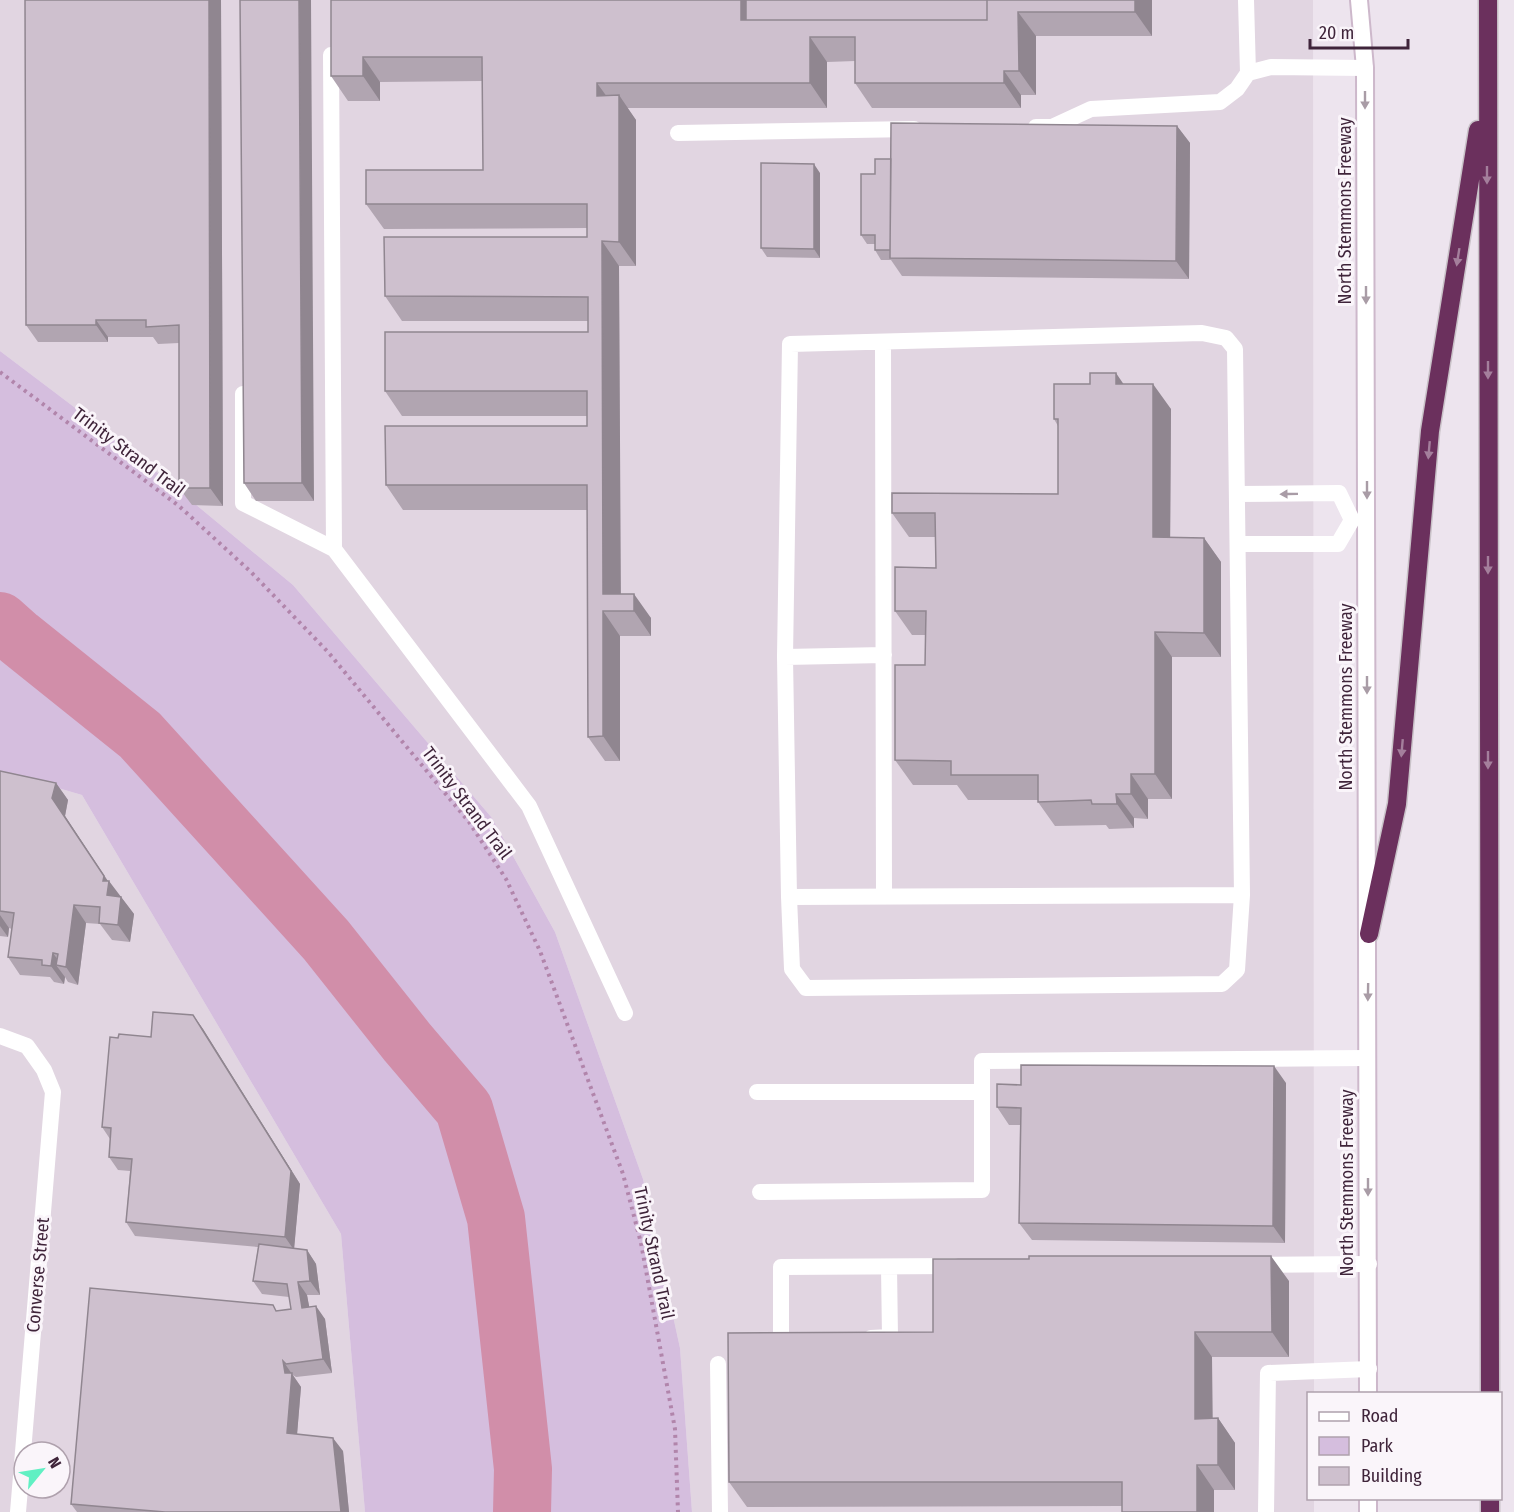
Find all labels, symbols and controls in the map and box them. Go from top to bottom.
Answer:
scale bar [1310,12,1408,50]
text: 20 m [1319,22,1354,44]
one-way arrow [1360,91,1370,110]
street label: North Stemmons Freeway [1334,117,1356,305]
one-way arrow [1482,166,1492,185]
one-way arrow [1454,247,1463,266]
one-way arrow [1361,286,1371,305]
one-way arrow [1483,361,1493,380]
street label: Trinity Strand Trail [68,403,190,502]
one-way arrow [1424,440,1434,459]
one-way arrow [1362,481,1371,500]
one-way arrow [1280,489,1299,499]
one-way arrow [1483,556,1493,575]
street label: North Stemmons Freeway [1335,603,1357,791]
one-way arrow [1362,676,1372,695]
one-way arrow [1397,739,1407,758]
street label: Trinity Strand Trail [418,742,517,864]
one-way arrow [1484,751,1493,770]
one-way arrow [1363,983,1373,1002]
street label: North Stemmons Freeway [1336,1089,1358,1277]
one-way arrow [1363,1178,1373,1197]
street label: Trinity Strand Trail [629,1185,679,1322]
street label: Converse Street [22,1216,54,1334]
legend [1307,1392,1502,1500]
text: Road [1361,1405,1398,1427]
text: Park [1361,1435,1394,1457]
north arrow [12,1440,72,1500]
text: N [44,1454,65,1472]
text: Building [1361,1465,1422,1487]

